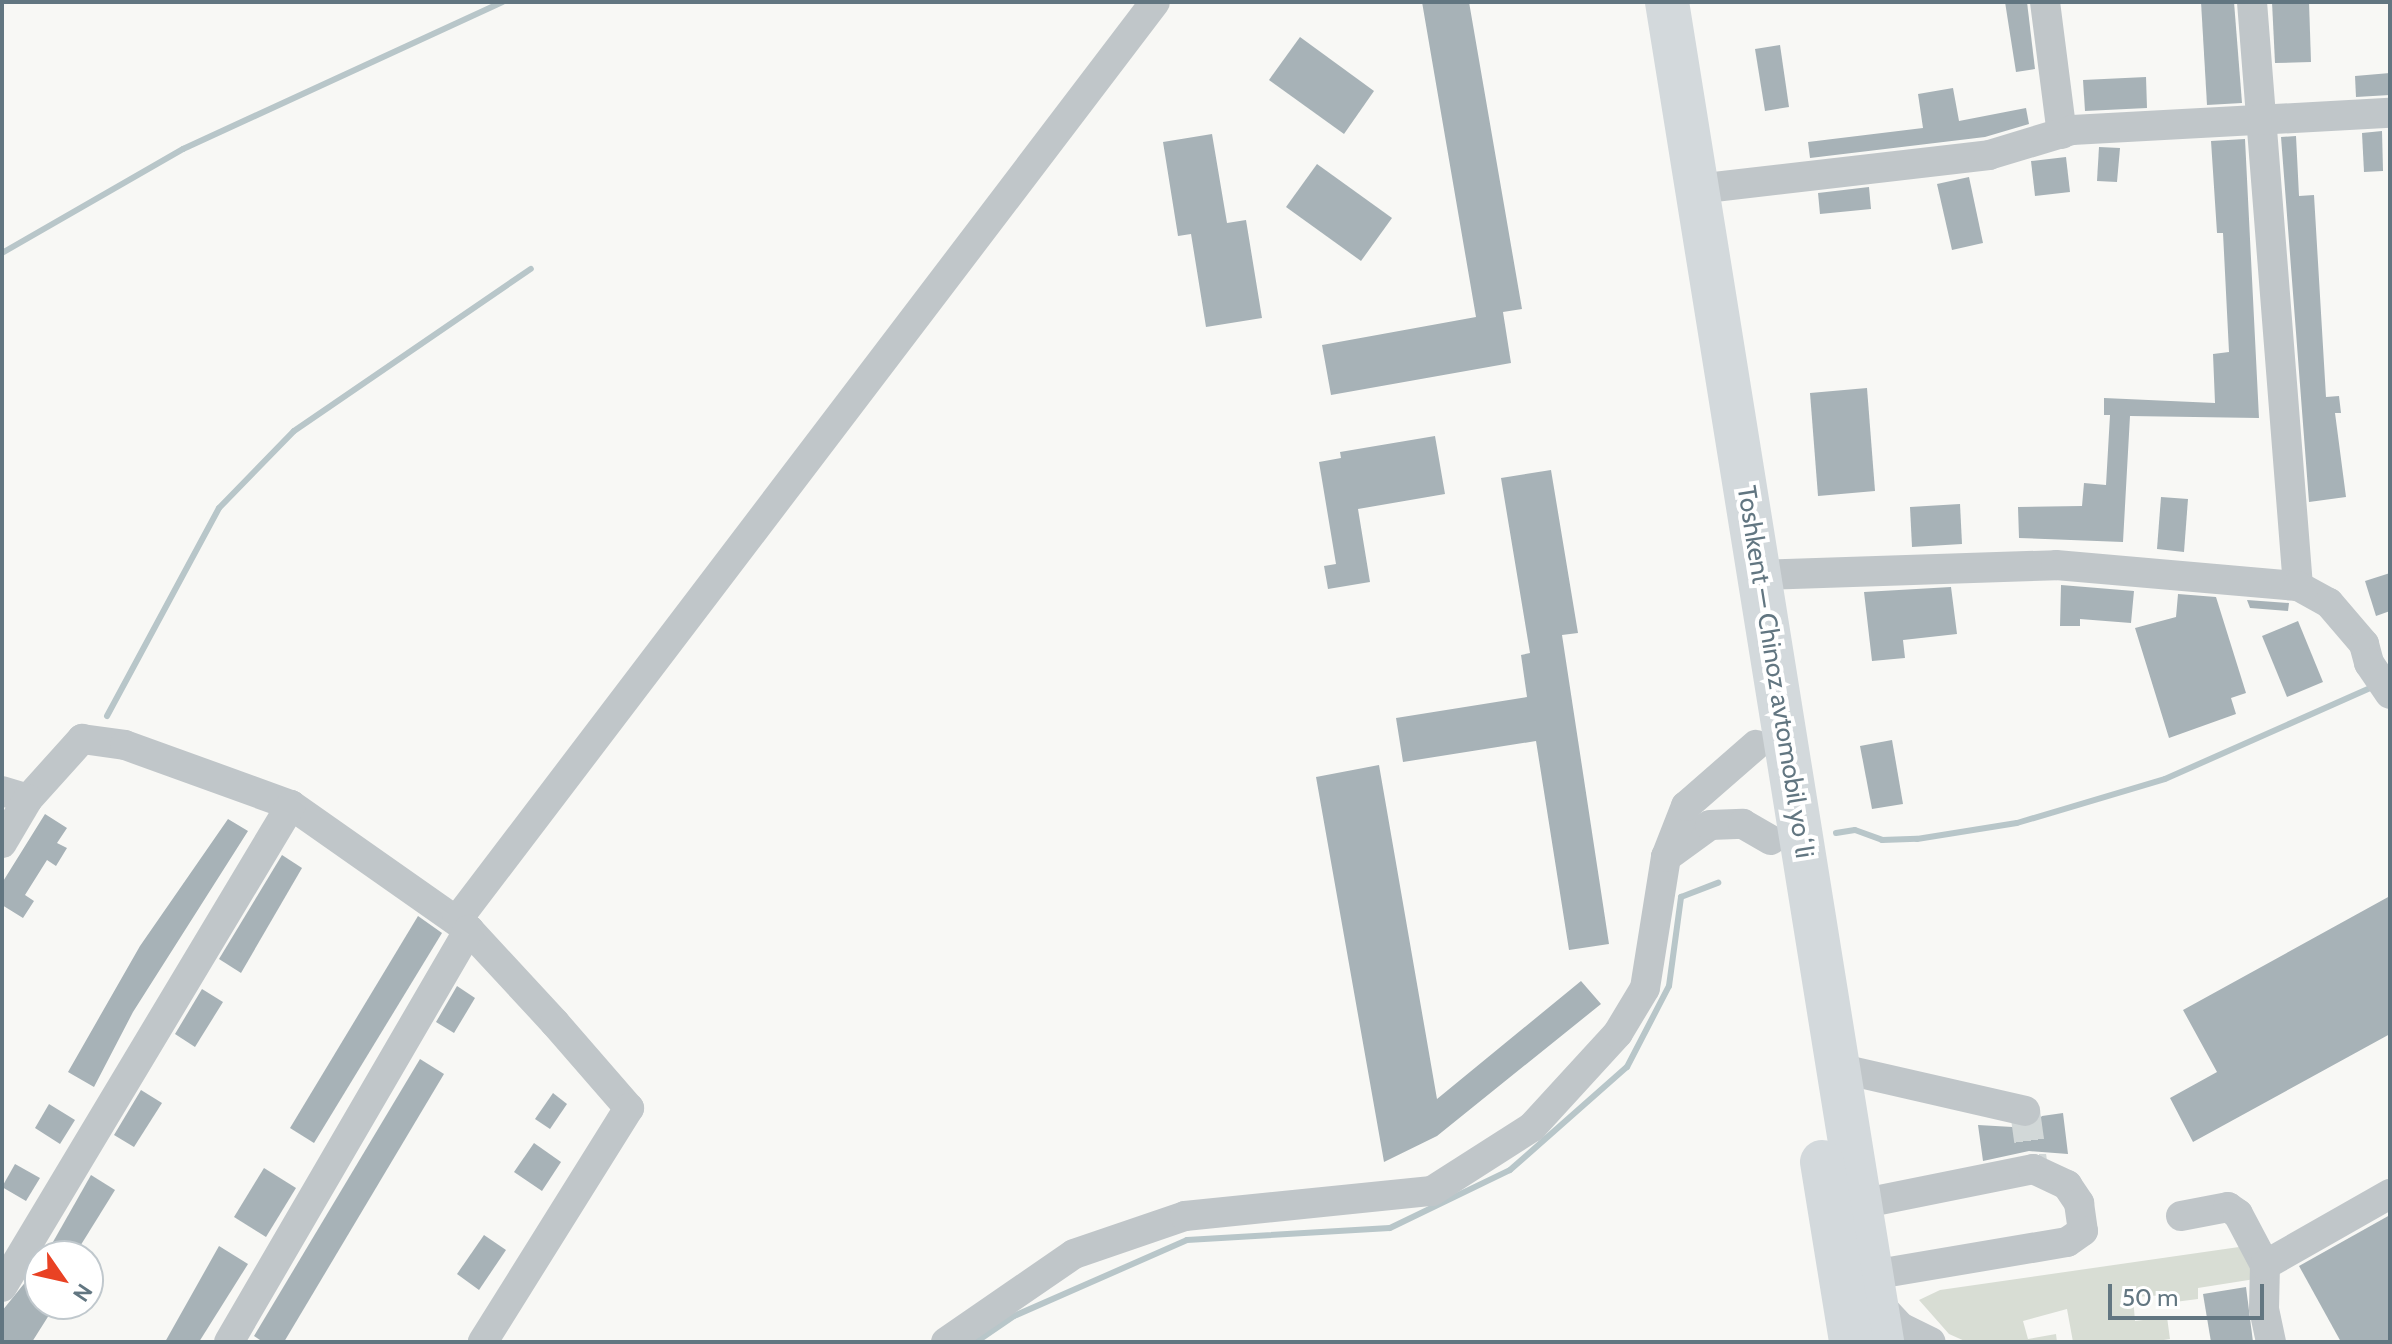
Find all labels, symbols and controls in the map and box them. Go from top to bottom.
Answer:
street label: Toshkent — Chinoz avtomobil yoʻli [1730,484,1820,860]
north arrow [24,1240,104,1320]
scale bar [2112,1268,2268,1318]
text: N [67,1279,98,1307]
text: 50 m [2122,1283,2178,1312]

